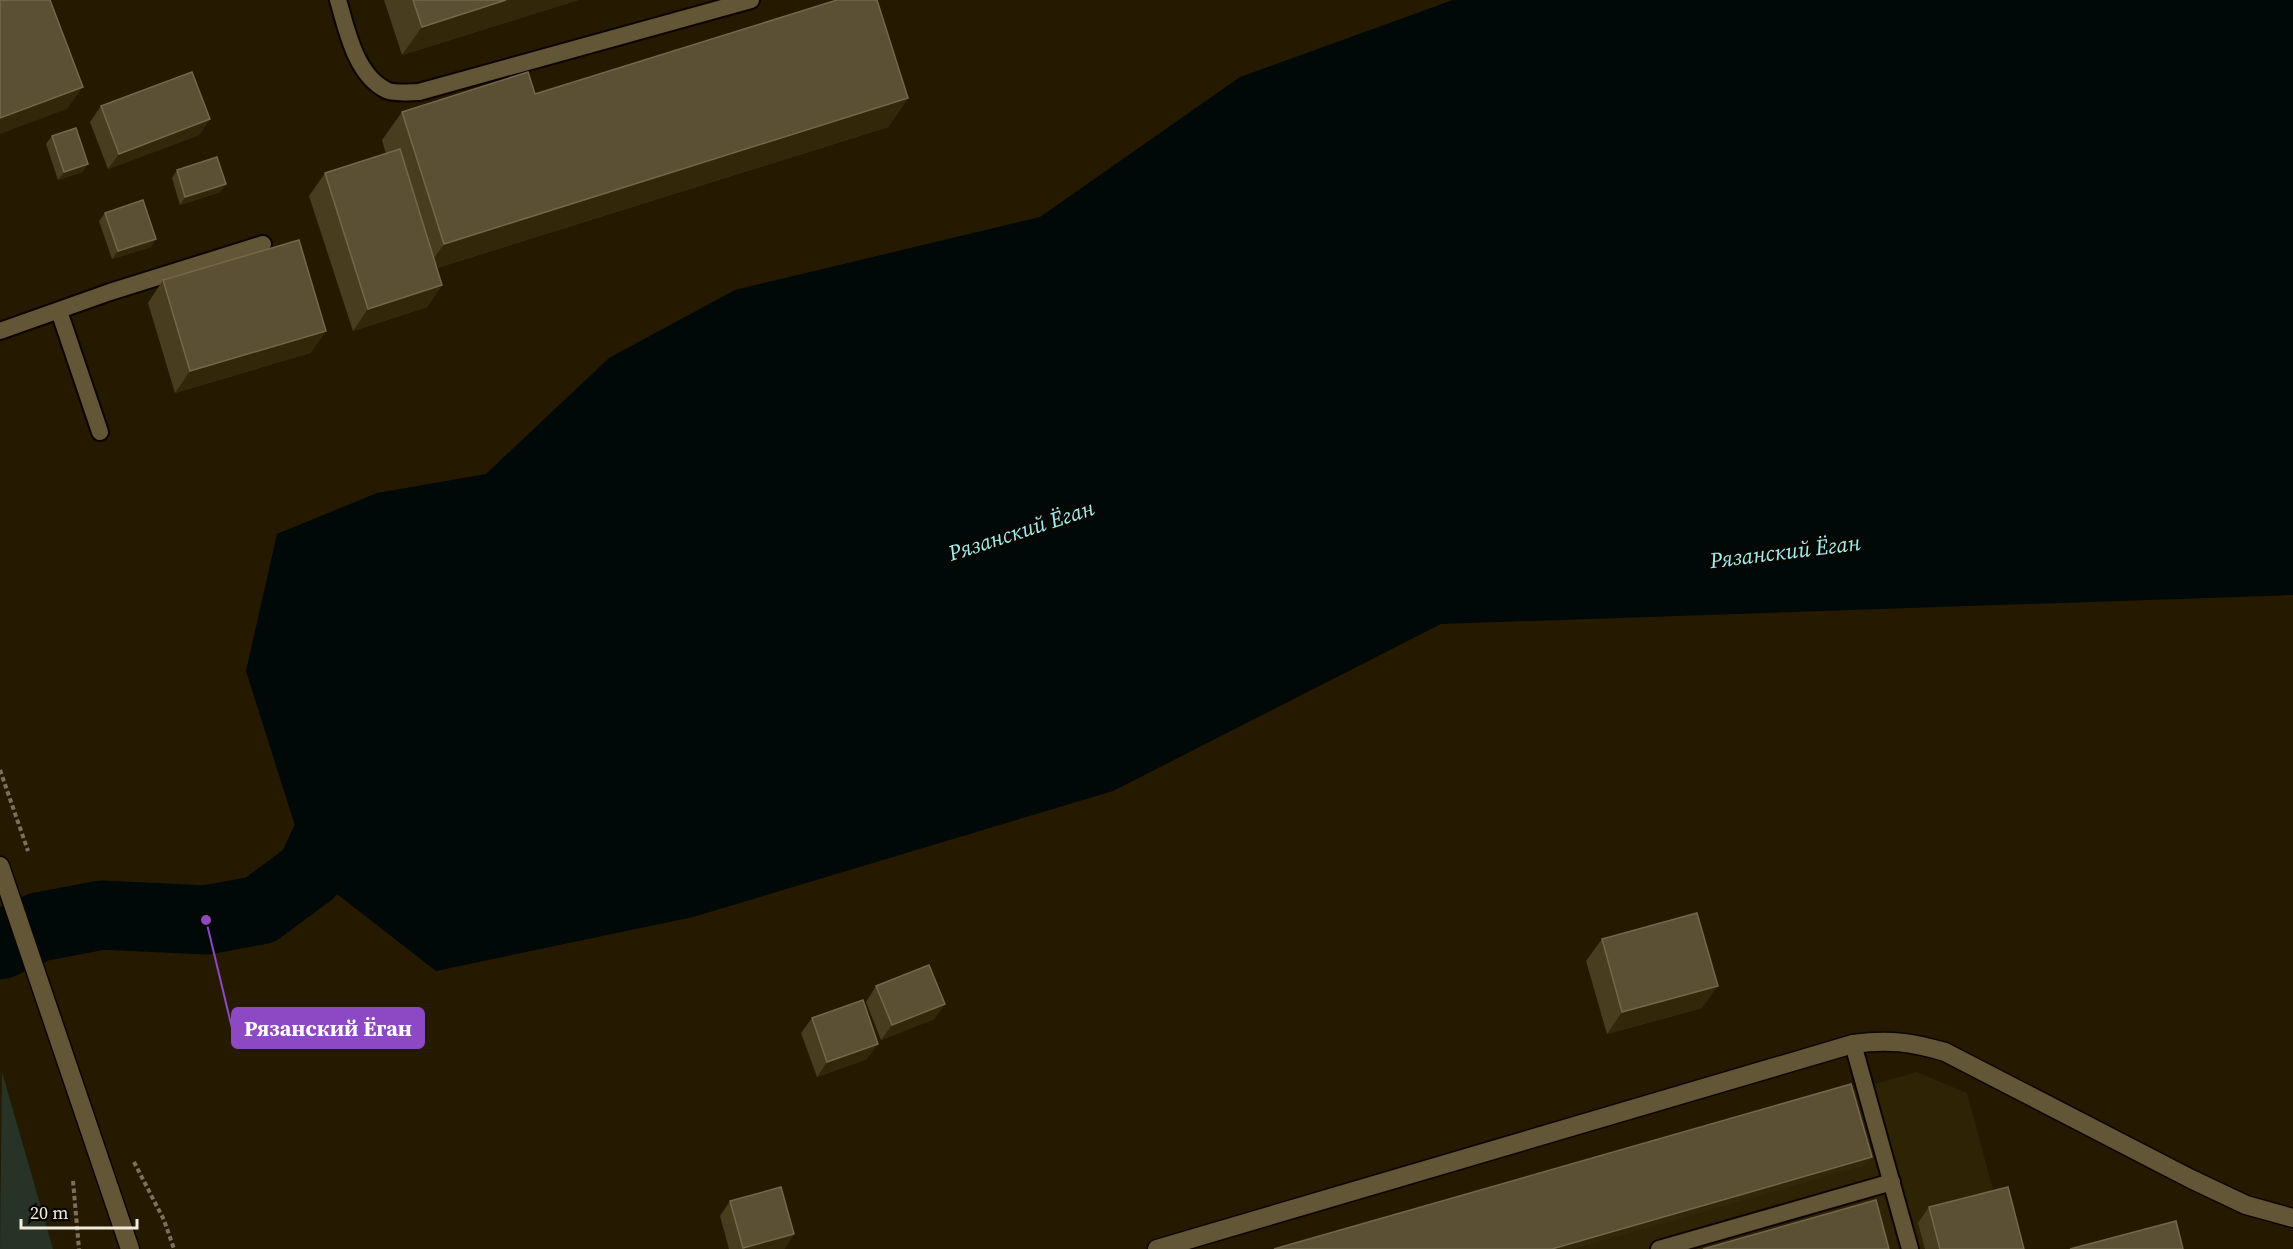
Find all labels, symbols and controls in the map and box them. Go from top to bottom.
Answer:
water label: Рязанский Ёган [943,492,1098,568]
water label: Рязанский Ёган [1707,527,1863,575]
callout: Рязанский Ёган [232,1008,424,1048]
text: Рязанский Ёган [244,1013,412,1043]
scale bar [21,1192,136,1230]
text: 20 m [30,1200,68,1225]

